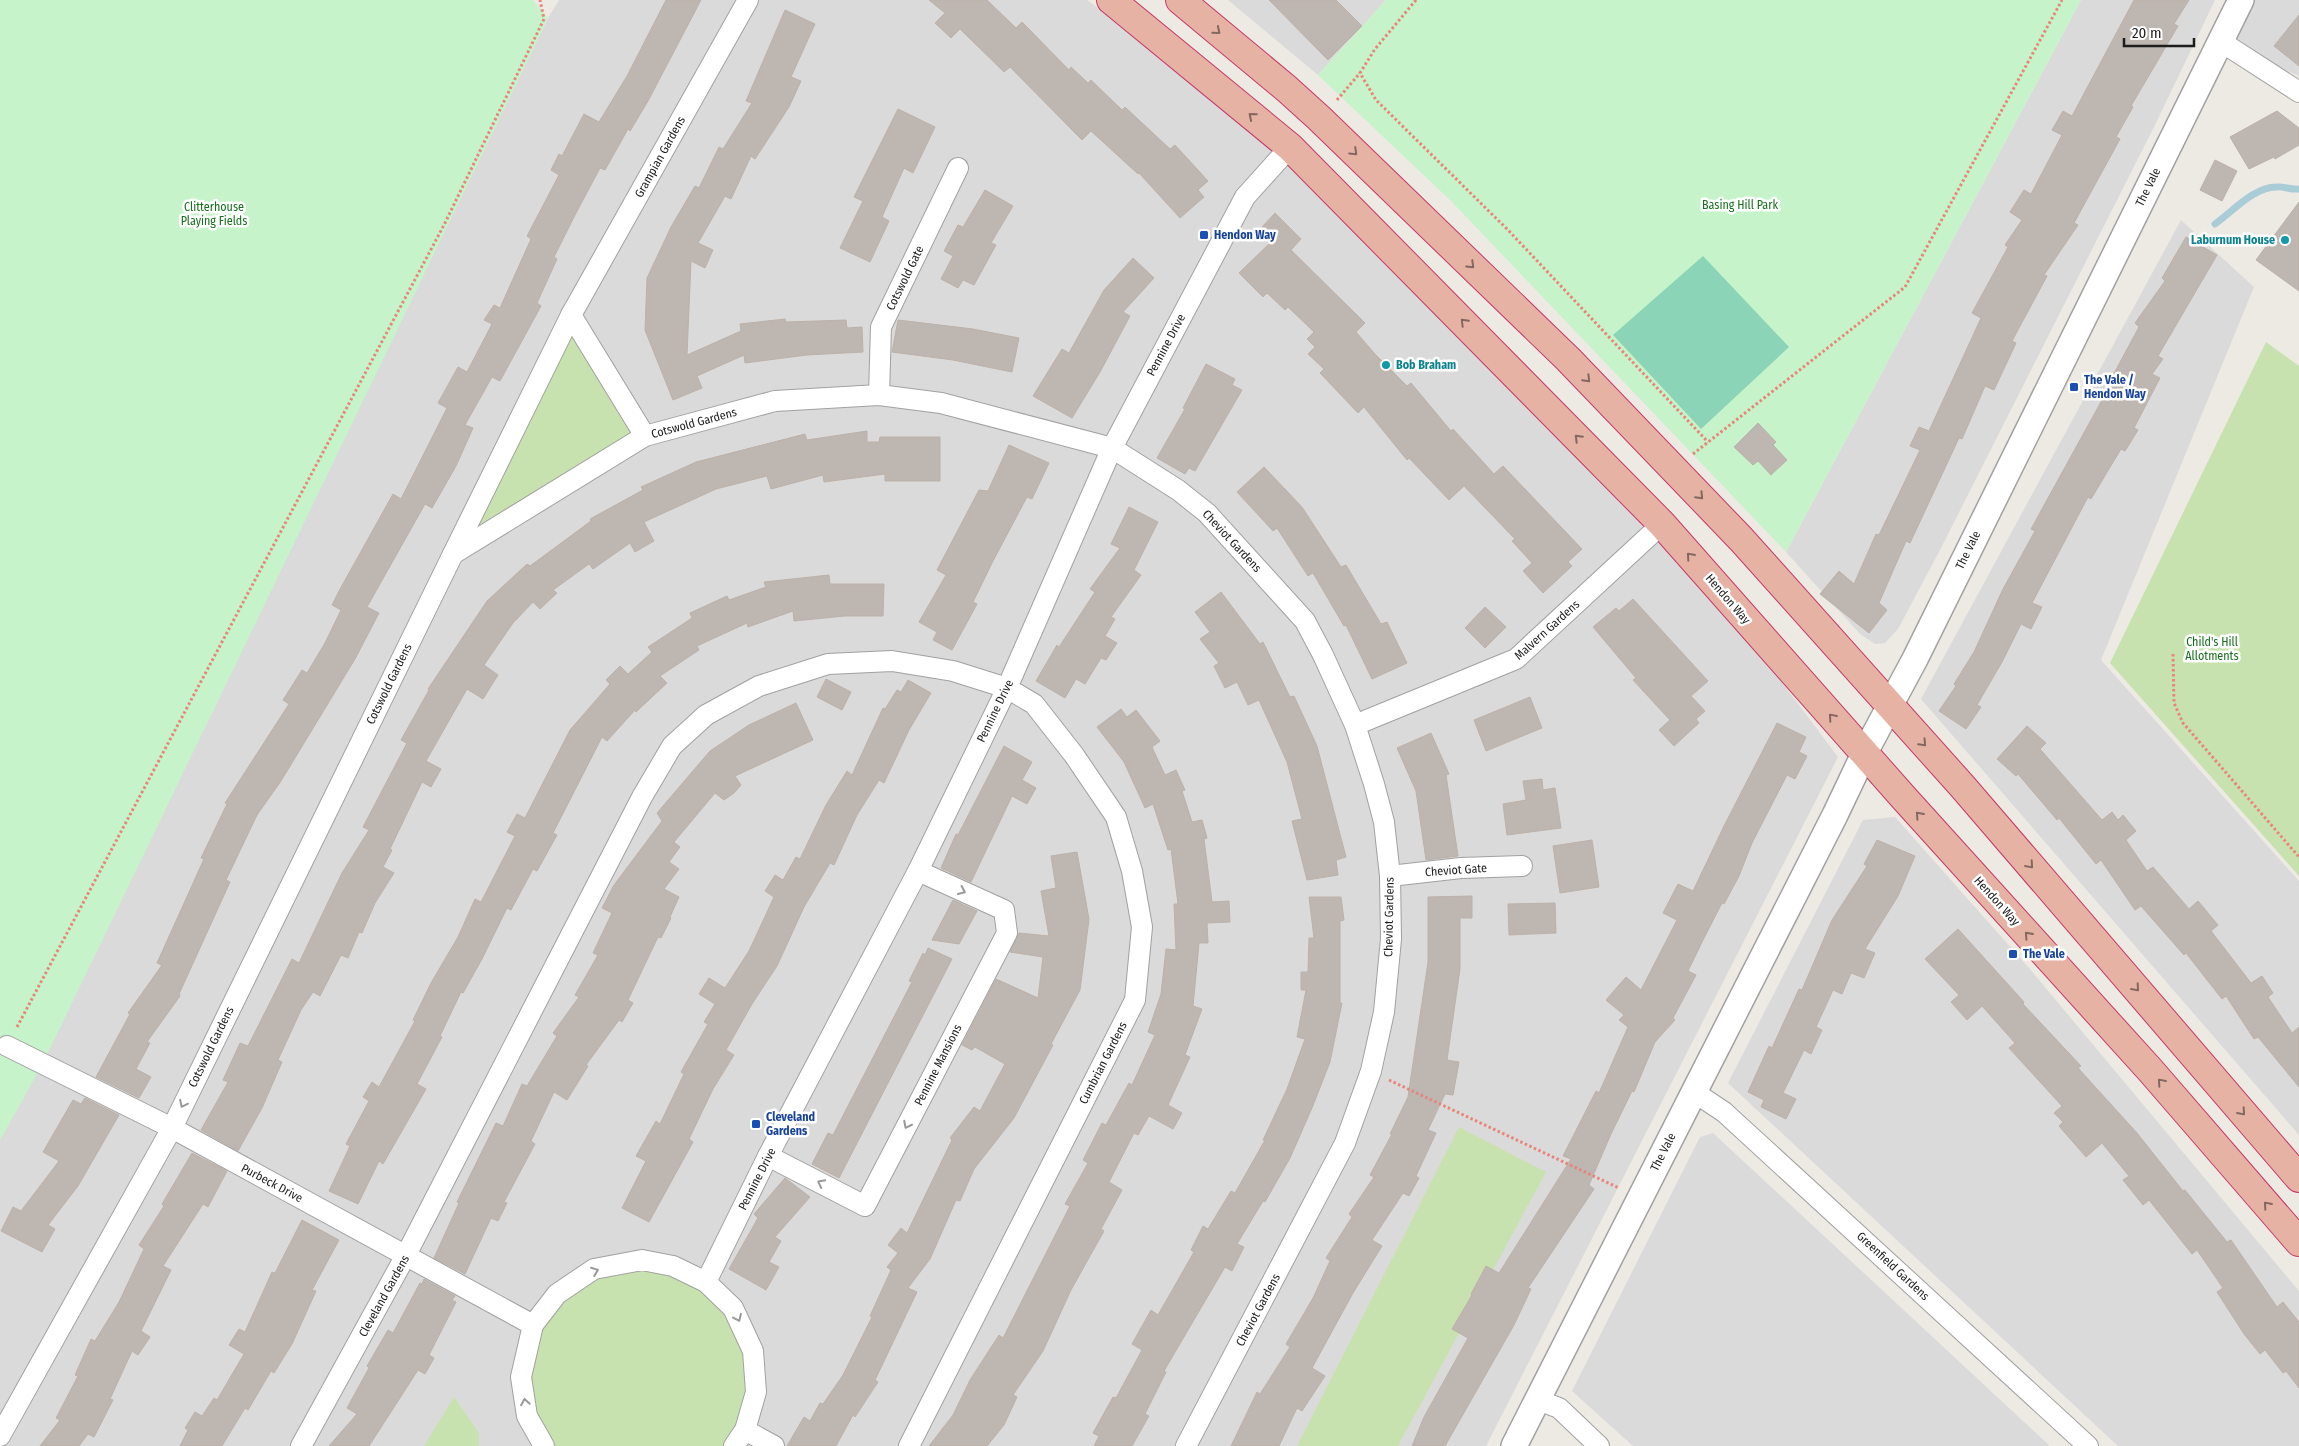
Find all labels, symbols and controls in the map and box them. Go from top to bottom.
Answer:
scale bar [2124,15,2194,47]
text: 20 m [2132,24,2162,42]
one-way arrow [1212,26,1221,35]
street label: Grampian Gardens [632,114,688,200]
one-way arrow [1249,114,1258,122]
one-way arrow [1348,146,1357,155]
street label: The Vale [2133,165,2163,209]
park label: Basing Hill Park [1702,198,1778,212]
park label: Clitterhouse Playing Fields [181,200,247,228]
place label: Hendon Way [1214,228,1276,242]
marker: Hendon Way [1198,229,1210,241]
place label: Laburnum House [2191,233,2275,247]
marker: Laburnum House [2279,234,2291,246]
street label: Cotswold Gate [883,243,927,313]
one-way arrow [1466,259,1475,268]
street label: Pennine Drive [1144,312,1188,378]
one-way arrow [1461,319,1470,328]
place label: Bob Braham [1396,358,1456,372]
marker: Bob Braham [1380,359,1392,371]
one-way arrow [1581,373,1590,382]
place label: The Vale / Hendon Way [2084,373,2146,401]
marker: The Vale / Hendon Way [2068,381,2080,393]
street label: Cotswold Gardens [650,405,738,441]
one-way arrow [1575,435,1584,444]
one-way arrow [1694,491,1703,500]
street label: Cheviot Gardens [1200,507,1264,575]
street label: The Vale [1953,528,1983,572]
one-way arrow [1687,552,1696,561]
street label: Hendon Way [1703,571,1754,627]
street label: Malvern Gardens [1512,597,1582,663]
park label: Child's Hill Allotments [2185,635,2239,663]
street label: Cotswold Gardens [363,641,415,727]
street label: Pennine Drive [974,677,1016,745]
one-way arrow [1829,714,1838,723]
one-way arrow [1917,737,1926,746]
one-way arrow [1916,812,1925,821]
one-way arrow [2024,859,2033,868]
street label: Cheviot Gate [1425,861,1487,879]
street label: Hendon Way [1971,874,2023,929]
street label: Cheviot Gardens [1381,877,1397,957]
one-way arrow [957,885,966,895]
one-way arrow [2025,932,2034,941]
place label: The Vale [2023,947,2065,961]
marker: The Vale [2007,948,2019,960]
one-way arrow [2130,983,2139,992]
street label: Cotswold Gardens [185,1004,237,1090]
street label: Cumbrian Gardens [1076,1020,1130,1106]
street label: Pennine Mansions [912,1022,964,1108]
one-way arrow [2158,1078,2167,1087]
one-way arrow [179,1099,189,1108]
one-way arrow [2236,1106,2245,1115]
place label: Cleveland Gardens [766,1110,815,1138]
marker: Cleveland Gardens [750,1118,762,1130]
one-way arrow [903,1119,913,1128]
street label: The Vale [1647,1130,1679,1173]
street label: Pennine Drive [735,1145,779,1212]
street label: Purbeck Drive [239,1161,305,1205]
one-way arrow [818,1179,827,1189]
one-way arrow [2264,1201,2273,1210]
street label: Greenfield Gardens [1854,1229,1932,1303]
street label: Cleveland Gardens [356,1253,412,1339]
one-way arrow [590,1267,599,1277]
street label: Cheviot Gardens [1233,1271,1283,1349]
one-way arrow [731,1313,742,1322]
one-way arrow [520,1397,530,1406]

